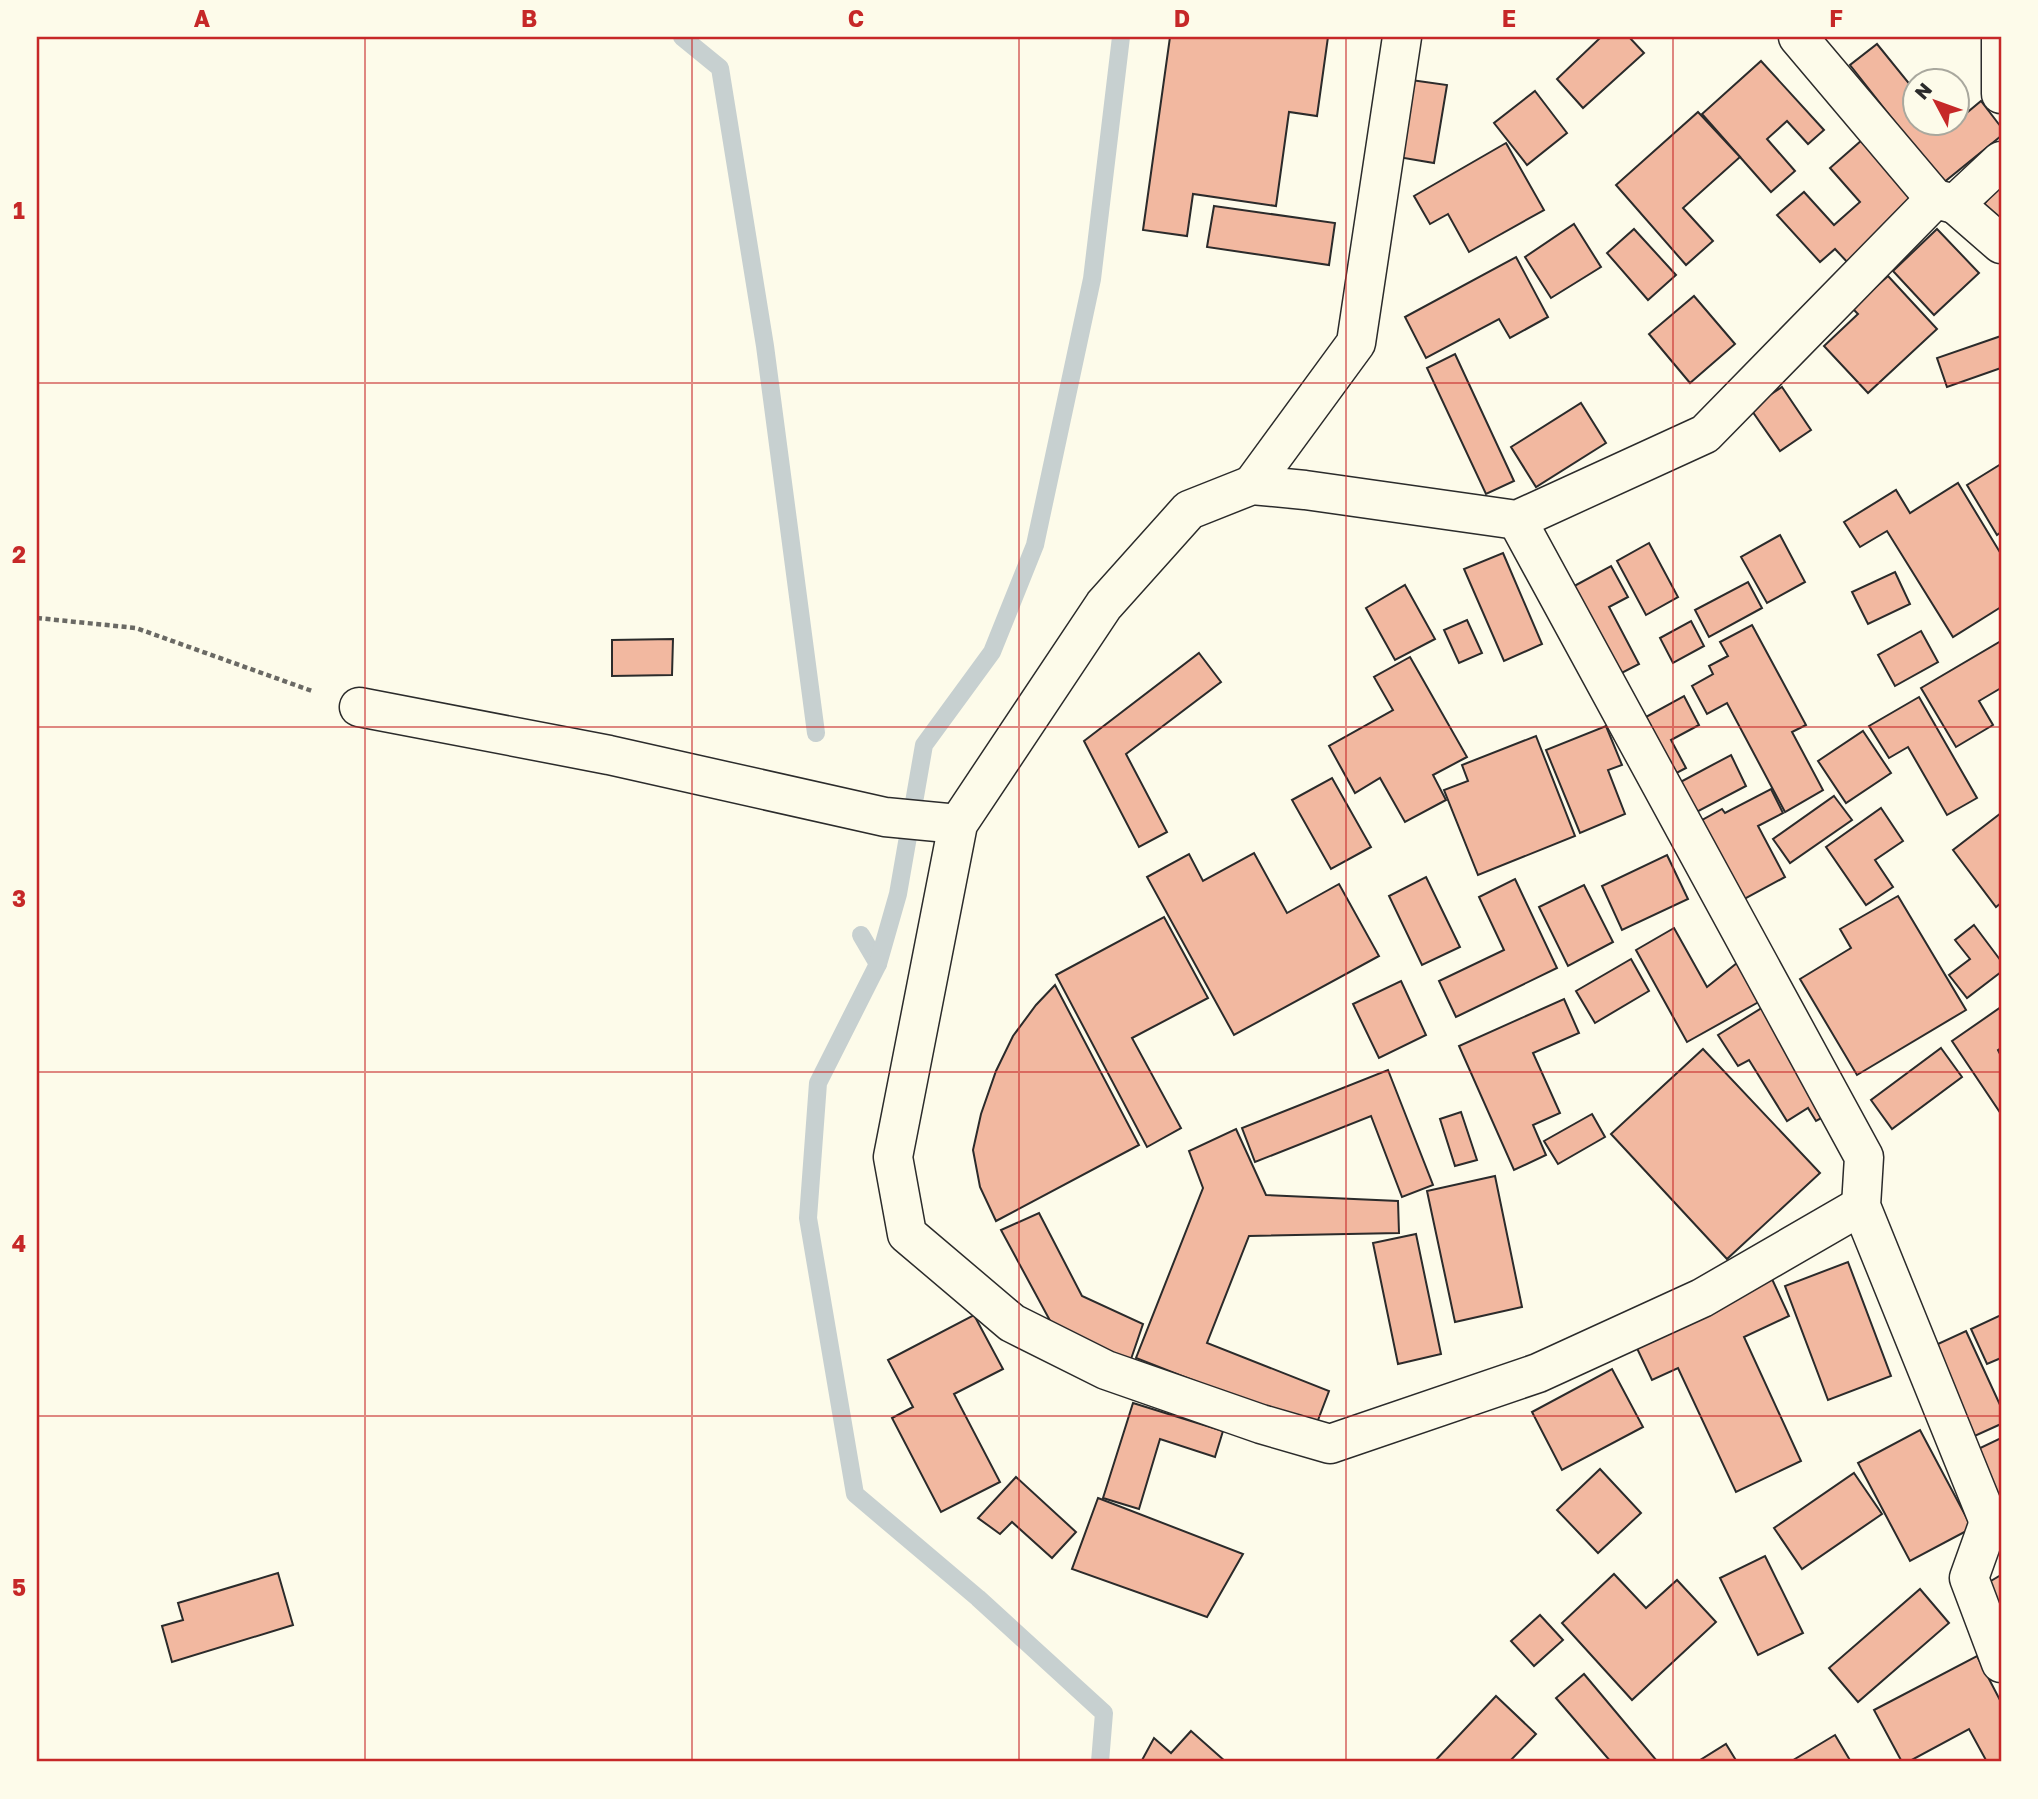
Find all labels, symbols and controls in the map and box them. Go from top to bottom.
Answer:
text: A [194,4,211,32]
text: B [521,4,537,32]
text: C [848,4,864,32]
text: D [1174,4,1190,32]
text: E [1502,4,1516,32]
text: F [1829,4,1843,32]
north arrow [1902,66,1972,136]
text: N [1909,78,1936,104]
text: 1 [13,196,25,224]
text: 2 [12,540,26,568]
text: 3 [12,884,26,912]
text: 4 [12,1229,26,1257]
text: 5 [12,1573,26,1601]

